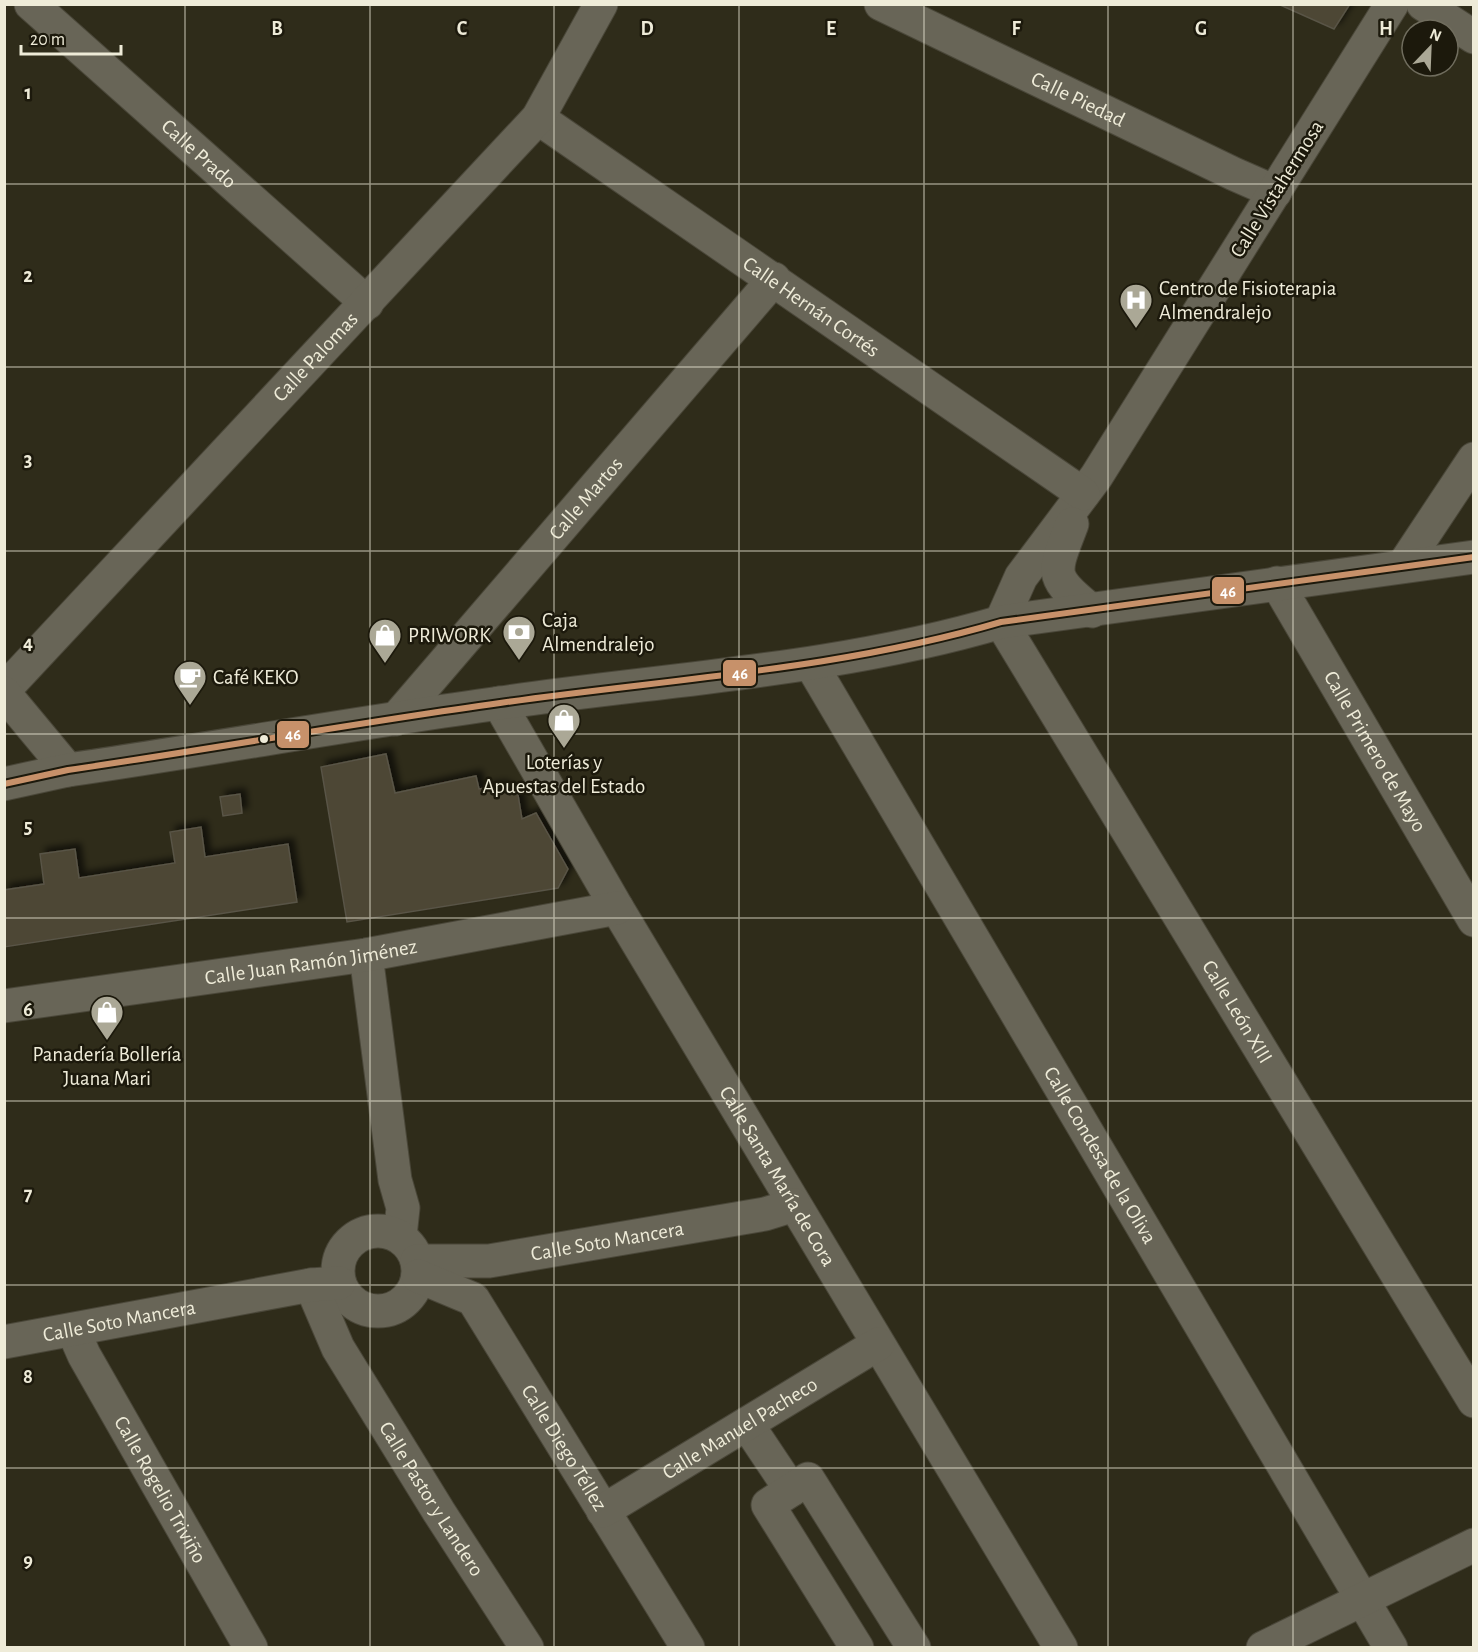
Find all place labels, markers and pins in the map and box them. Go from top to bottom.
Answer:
place label: Centro de Fisioterapia Almendralejo [1159,278,1337,323]
hospital icon: Centro de Fisioterapia Almendralejo [1118,282,1154,329]
place label: Caja Almendralejo [542,610,655,655]
bank icon: Caja Almendralejo [501,614,537,661]
shop icon: PRIWORK [367,617,403,664]
place label: PRIWORK [408,625,491,646]
cafe icon: Café KEKO [172,659,208,706]
place label: Café KEKO [213,667,299,688]
shop icon: Loterías y Apuestas del Estado [546,702,582,749]
unlabelled marker [258,733,270,745]
place label: Loterías y Apuestas del Estado [483,752,645,797]
shop icon: Panadería Bollería Juana Mari [89,994,125,1041]
place label: Panadería Bollería Juana Mari [33,1044,182,1089]

